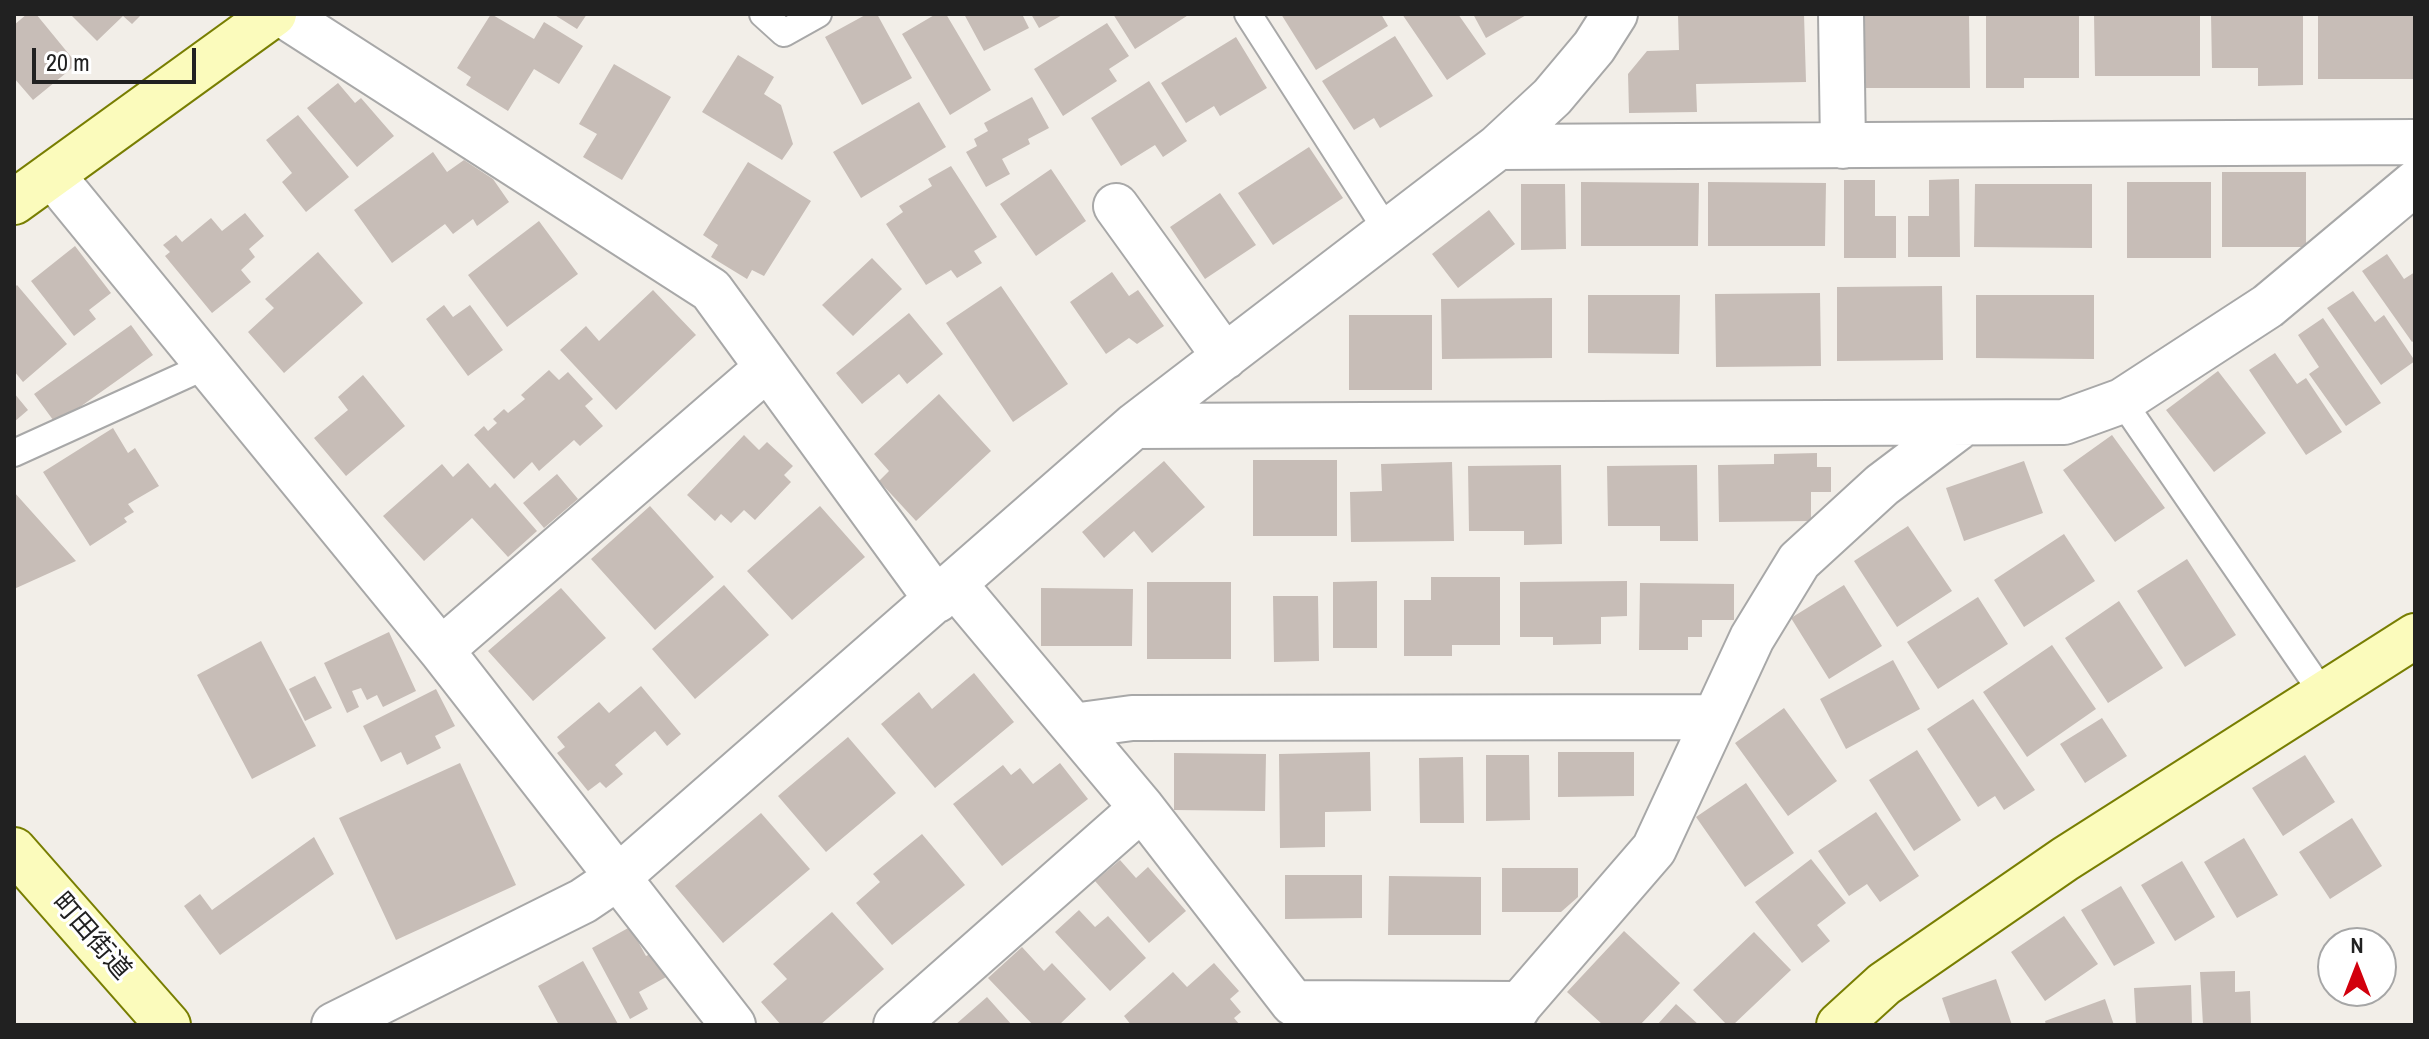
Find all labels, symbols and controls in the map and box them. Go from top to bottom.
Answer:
scale bar [36,32,200,82]
text: 20 m [46,46,90,78]
street label: 町田街道 [45,888,137,986]
north arrow [2317,927,2397,1007]
text: N [2350,930,2364,960]

